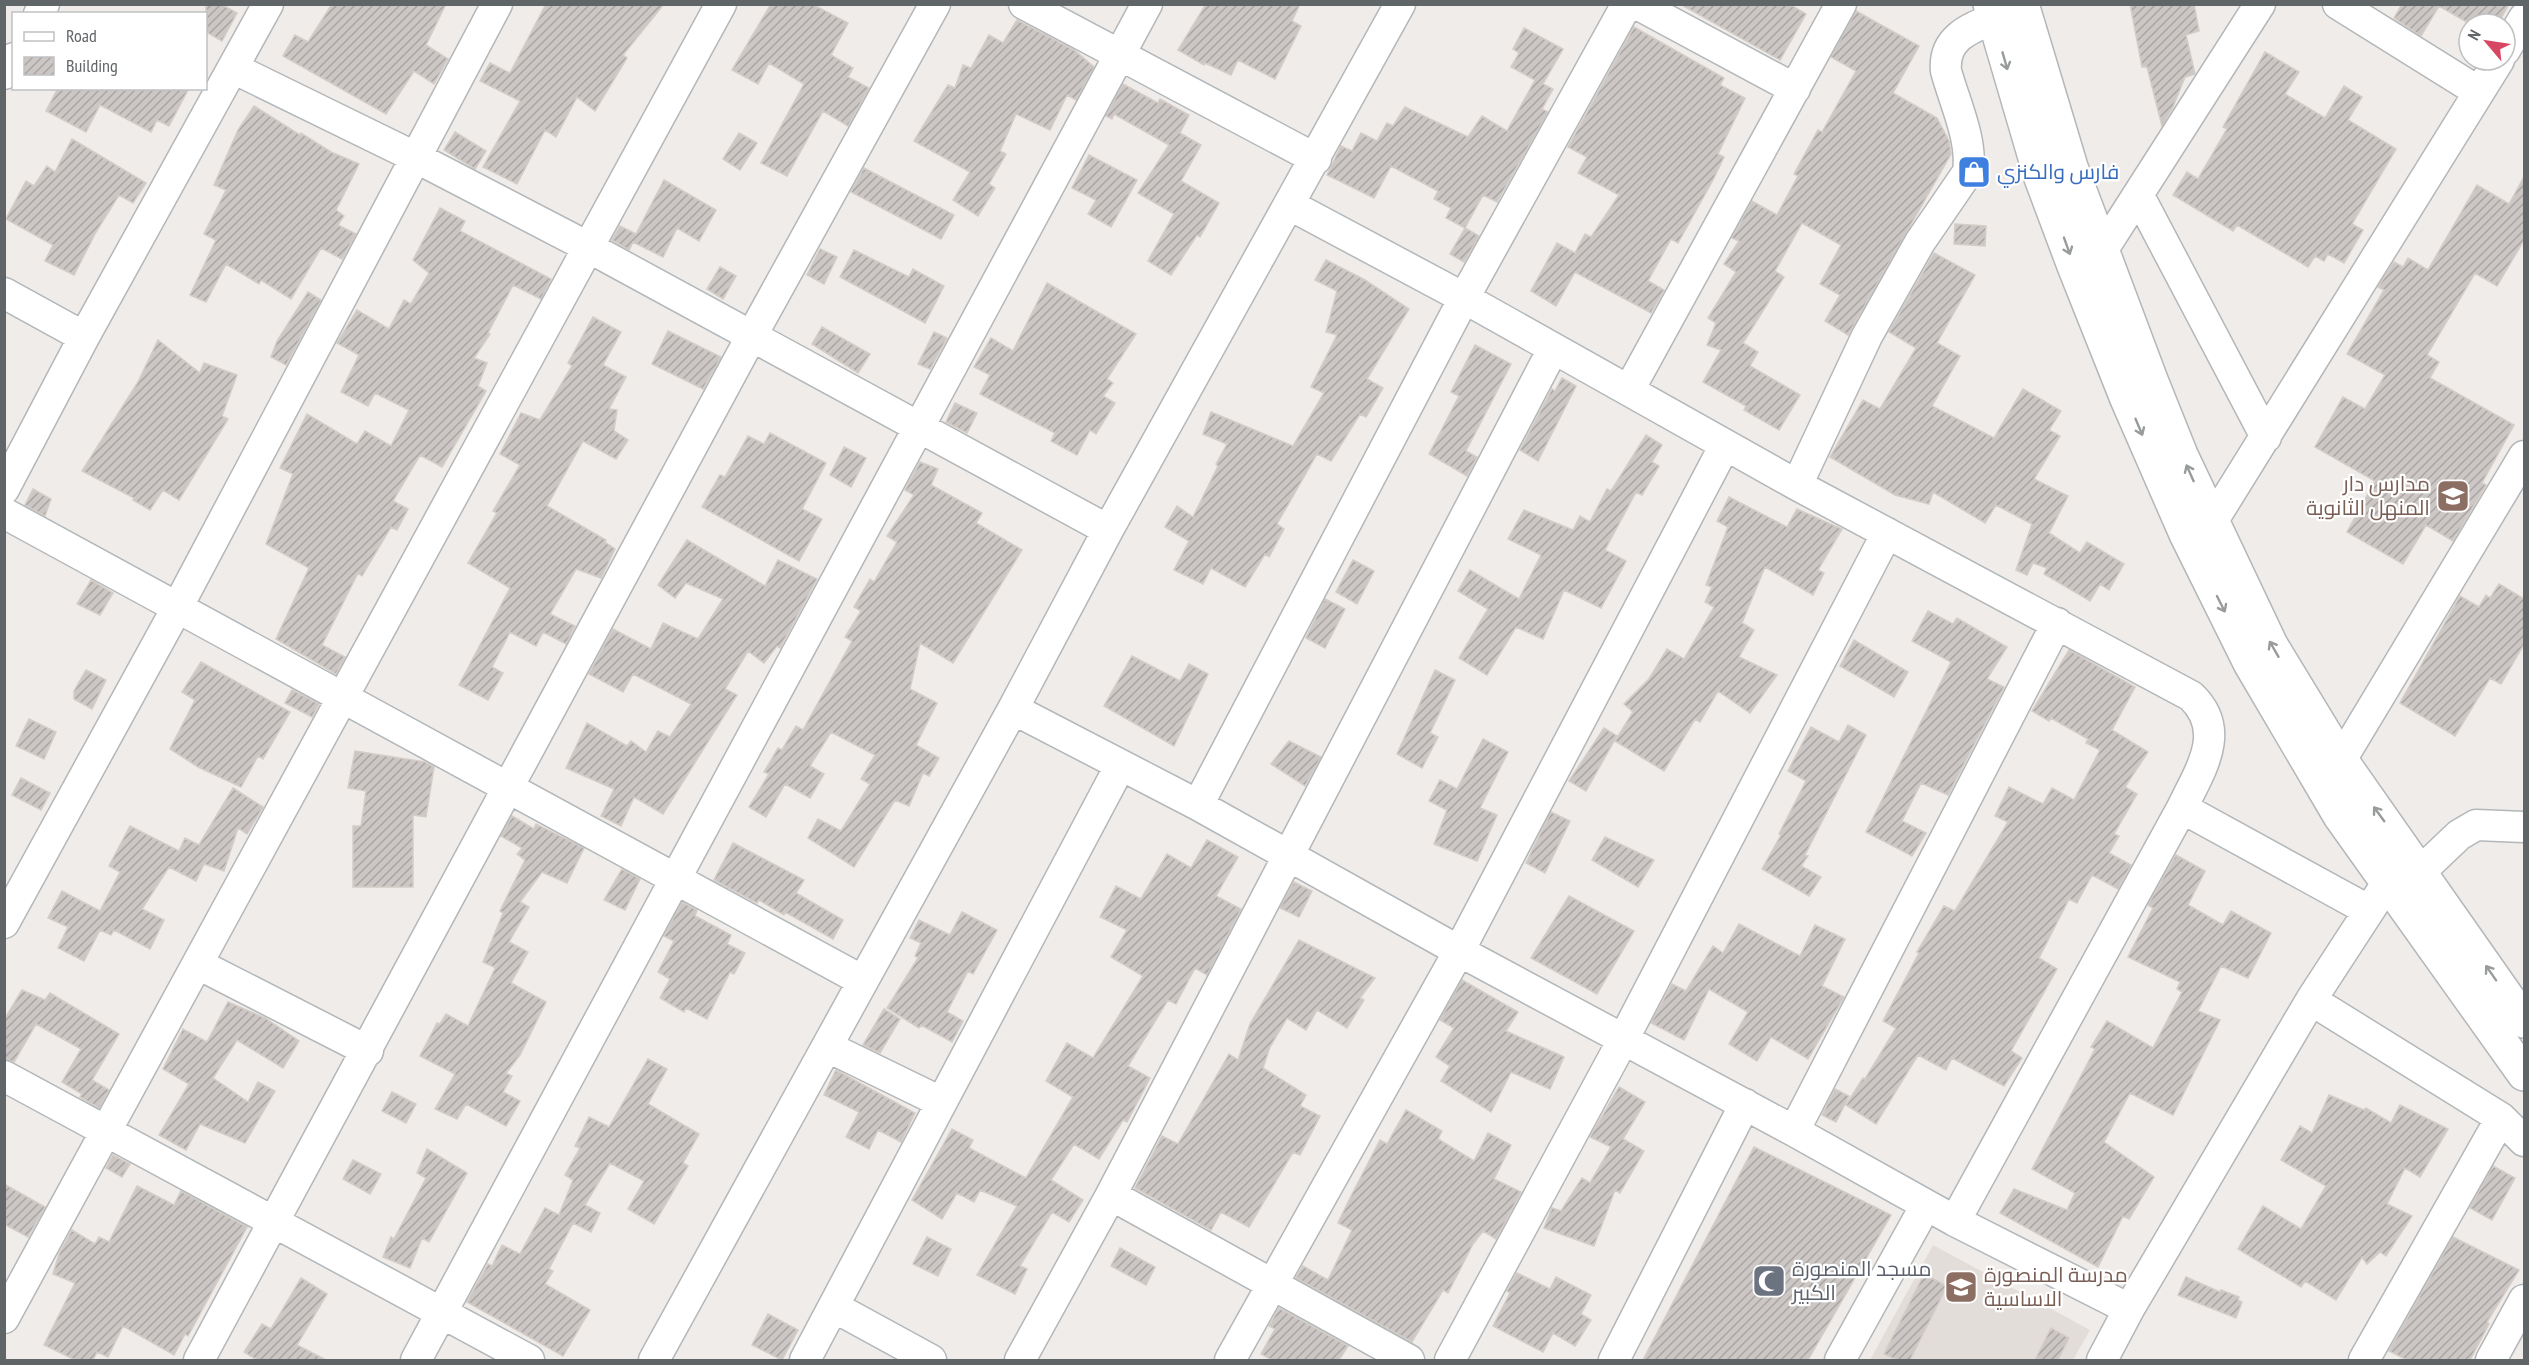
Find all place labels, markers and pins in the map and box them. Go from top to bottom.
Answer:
shop icon: فارس والكنزي [1956,154,1992,190]
place label: فارس والكنزي [1997,158,2119,188]
place label: مدارس دار المنهل الثانوية [2306,470,2430,521]
school or university icon: مدارس دار المنهل الثانوية [2435,478,2471,514]
place label: مسجد المنصورة الكبير [1791,1255,1932,1306]
place label: مدرسة المنصورة الاساسية [1984,1261,2128,1312]
mosque icon: مسجد المنصورة الكبير [1751,1263,1787,1299]
school or university icon: مدرسة المنصورة الاساسية [1943,1269,1979,1305]

